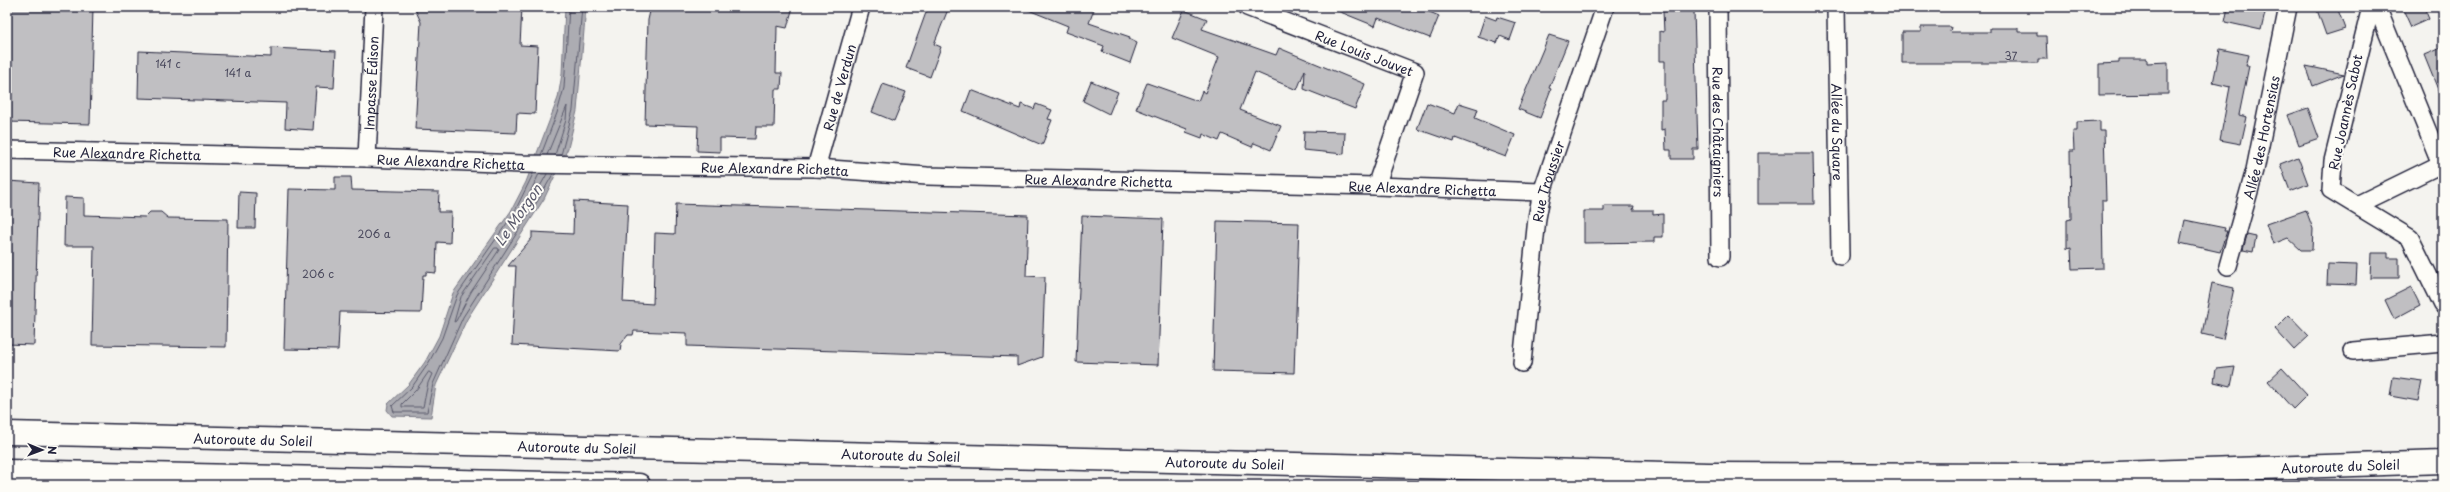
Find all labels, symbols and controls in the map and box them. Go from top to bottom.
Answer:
street label: Rue Louis Jouvet [1313,25,1416,80]
street label: Impasse Édison [359,35,382,131]
street label: Rue de Verdun [817,42,860,133]
house number: 37 [2005,47,2018,64]
street label: Rue Joannès Sabot [2323,52,2367,172]
house number: 141 c [155,55,181,72]
house number: 141 a [225,64,252,81]
street label: Rue des Châtaigniers [1709,67,1729,197]
street label: Allée des Hortensias [2238,74,2283,201]
street label: Allée du Square [1828,83,1848,181]
street label: Rue Troussier [1527,138,1568,224]
street label: Rue Alexandre Richetta [53,142,202,164]
street label: Rue Alexandre Richetta [376,149,526,174]
street label: Rue Alexandre Richetta [701,157,850,180]
street label: Rue Alexandre Richetta [1024,169,1174,191]
street label: Rue Alexandre Richetta [1348,176,1498,200]
water label: Le Morgon [489,179,547,250]
house number: 206 a [358,225,391,242]
house number: 206 c [302,265,334,282]
street label: Autoroute du Soleil [193,428,313,450]
north arrow [22,430,62,470]
street label: Autoroute du Soleil [517,436,637,458]
street label: Autoroute du Soleil [841,444,960,465]
text: N [44,446,61,455]
street label: Autoroute du Soleil [1165,451,1284,473]
street label: Autoroute du Soleil [2281,454,2400,477]

